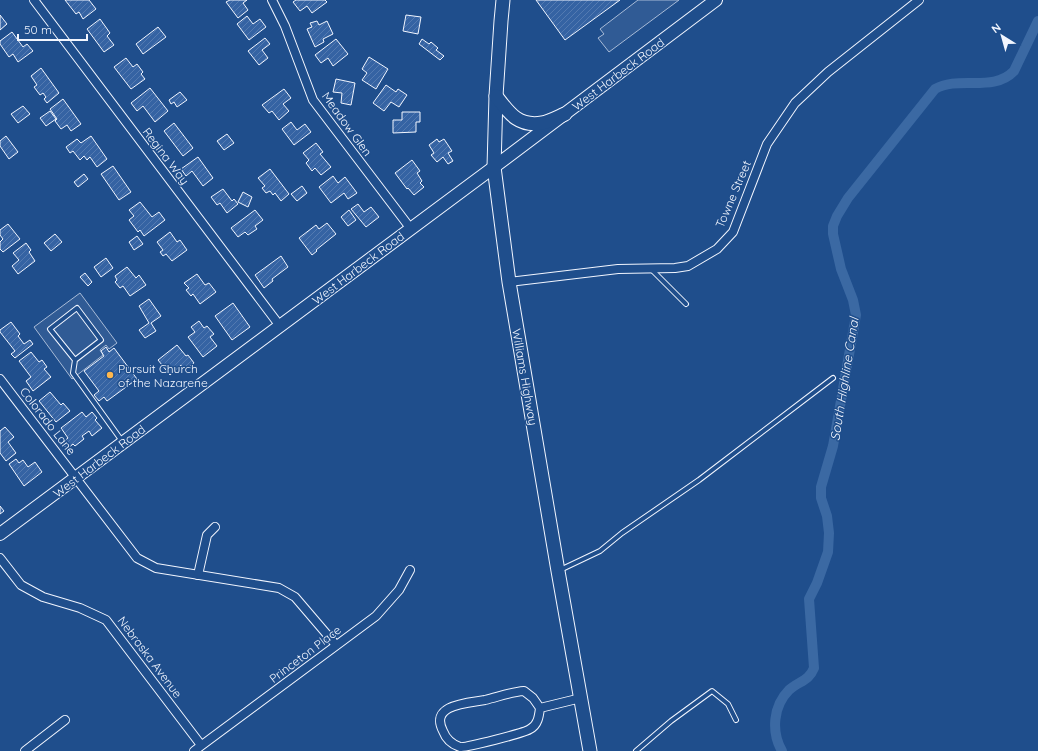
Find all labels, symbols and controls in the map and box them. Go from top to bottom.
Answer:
scale bar [18,16,87,42]
north arrow [982,16,1022,56]
text: N [989,20,1003,36]
text: 50 m [24,22,52,37]
street label: West Harbeck Road [569,34,667,114]
street label: Meadow Glen [319,89,375,159]
street label: Regina Way [140,124,192,188]
street label: Towne Street [712,158,754,230]
street label: West Harbeck Road [309,228,407,308]
water label: South Highline Canal [826,314,862,442]
street label: Williams Highway [509,327,541,427]
place label: Pursuit Church of the Nazarene [118,361,208,390]
marker: Pursuit Church of the Nazarene [105,370,115,380]
street label: Colorado Lane [17,384,79,458]
street label: West Harbeck Road [50,421,148,501]
street label: Nebraska Avenue [114,613,186,701]
street label: Princeton Place [266,622,344,686]

